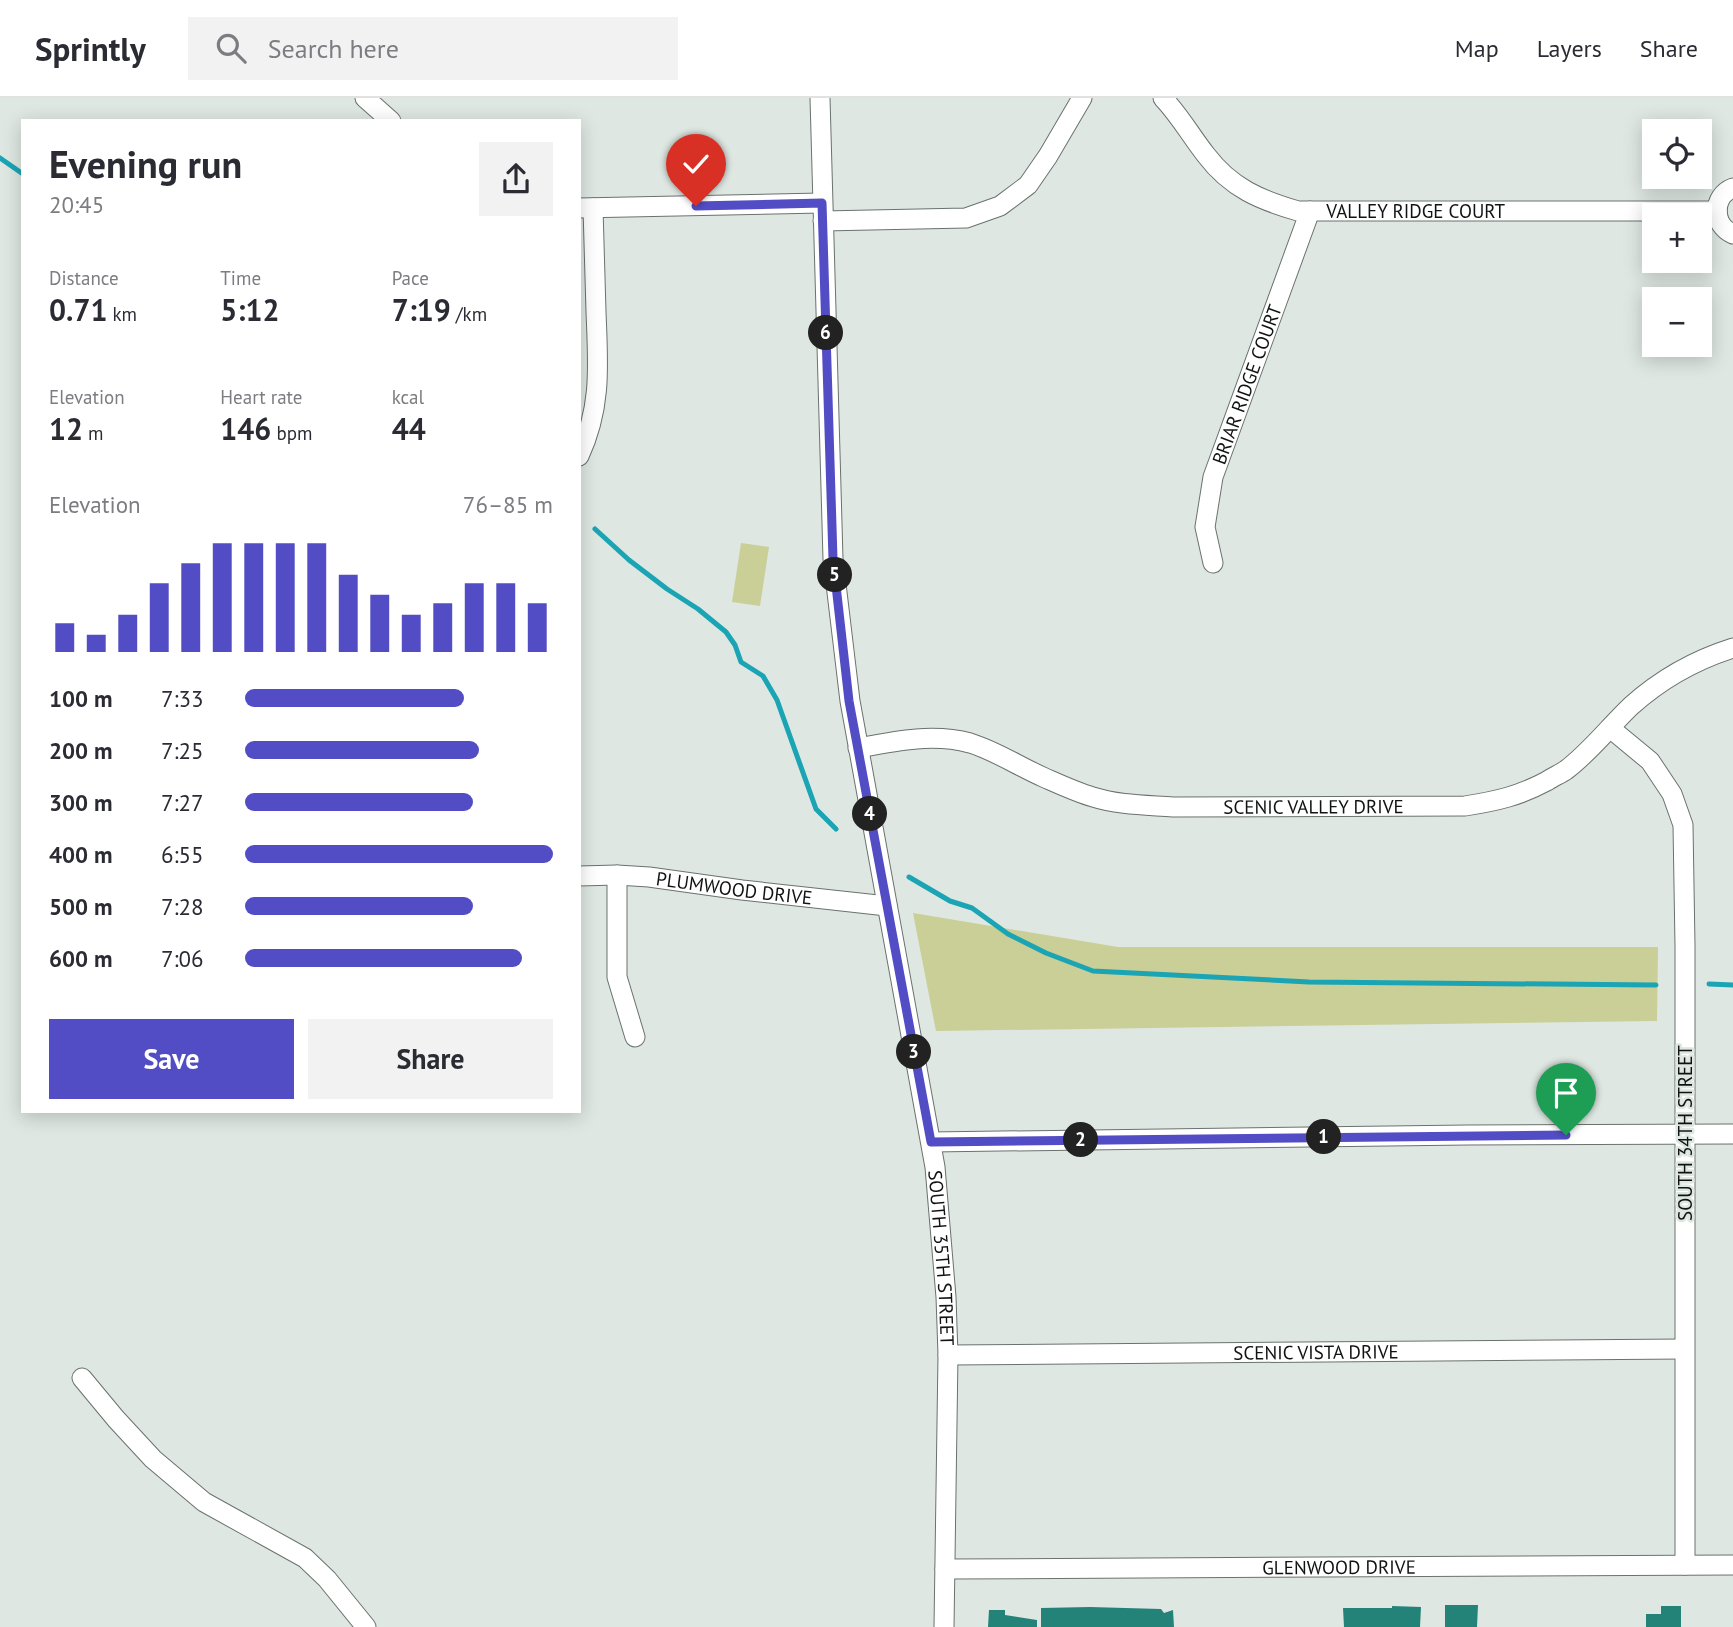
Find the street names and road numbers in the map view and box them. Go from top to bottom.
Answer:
street label: VALLEY RIDGE COURT [1325,199,1505,223]
street label: BRIAR RIDGE COURT [1207,301,1287,468]
street label: SCENIC VALLEY DRIVE [1223,794,1404,819]
street label: PLUMWOOD DRIVE [655,866,813,910]
street label: SOUTH 34TH STREET [1673,1045,1697,1221]
street label: SOUTH 35TH STREET [923,1169,960,1346]
street label: SCENIC VISTA DRIVE [1233,1339,1399,1365]
street label: GLENWOOD DRIVE [1262,1555,1416,1579]

